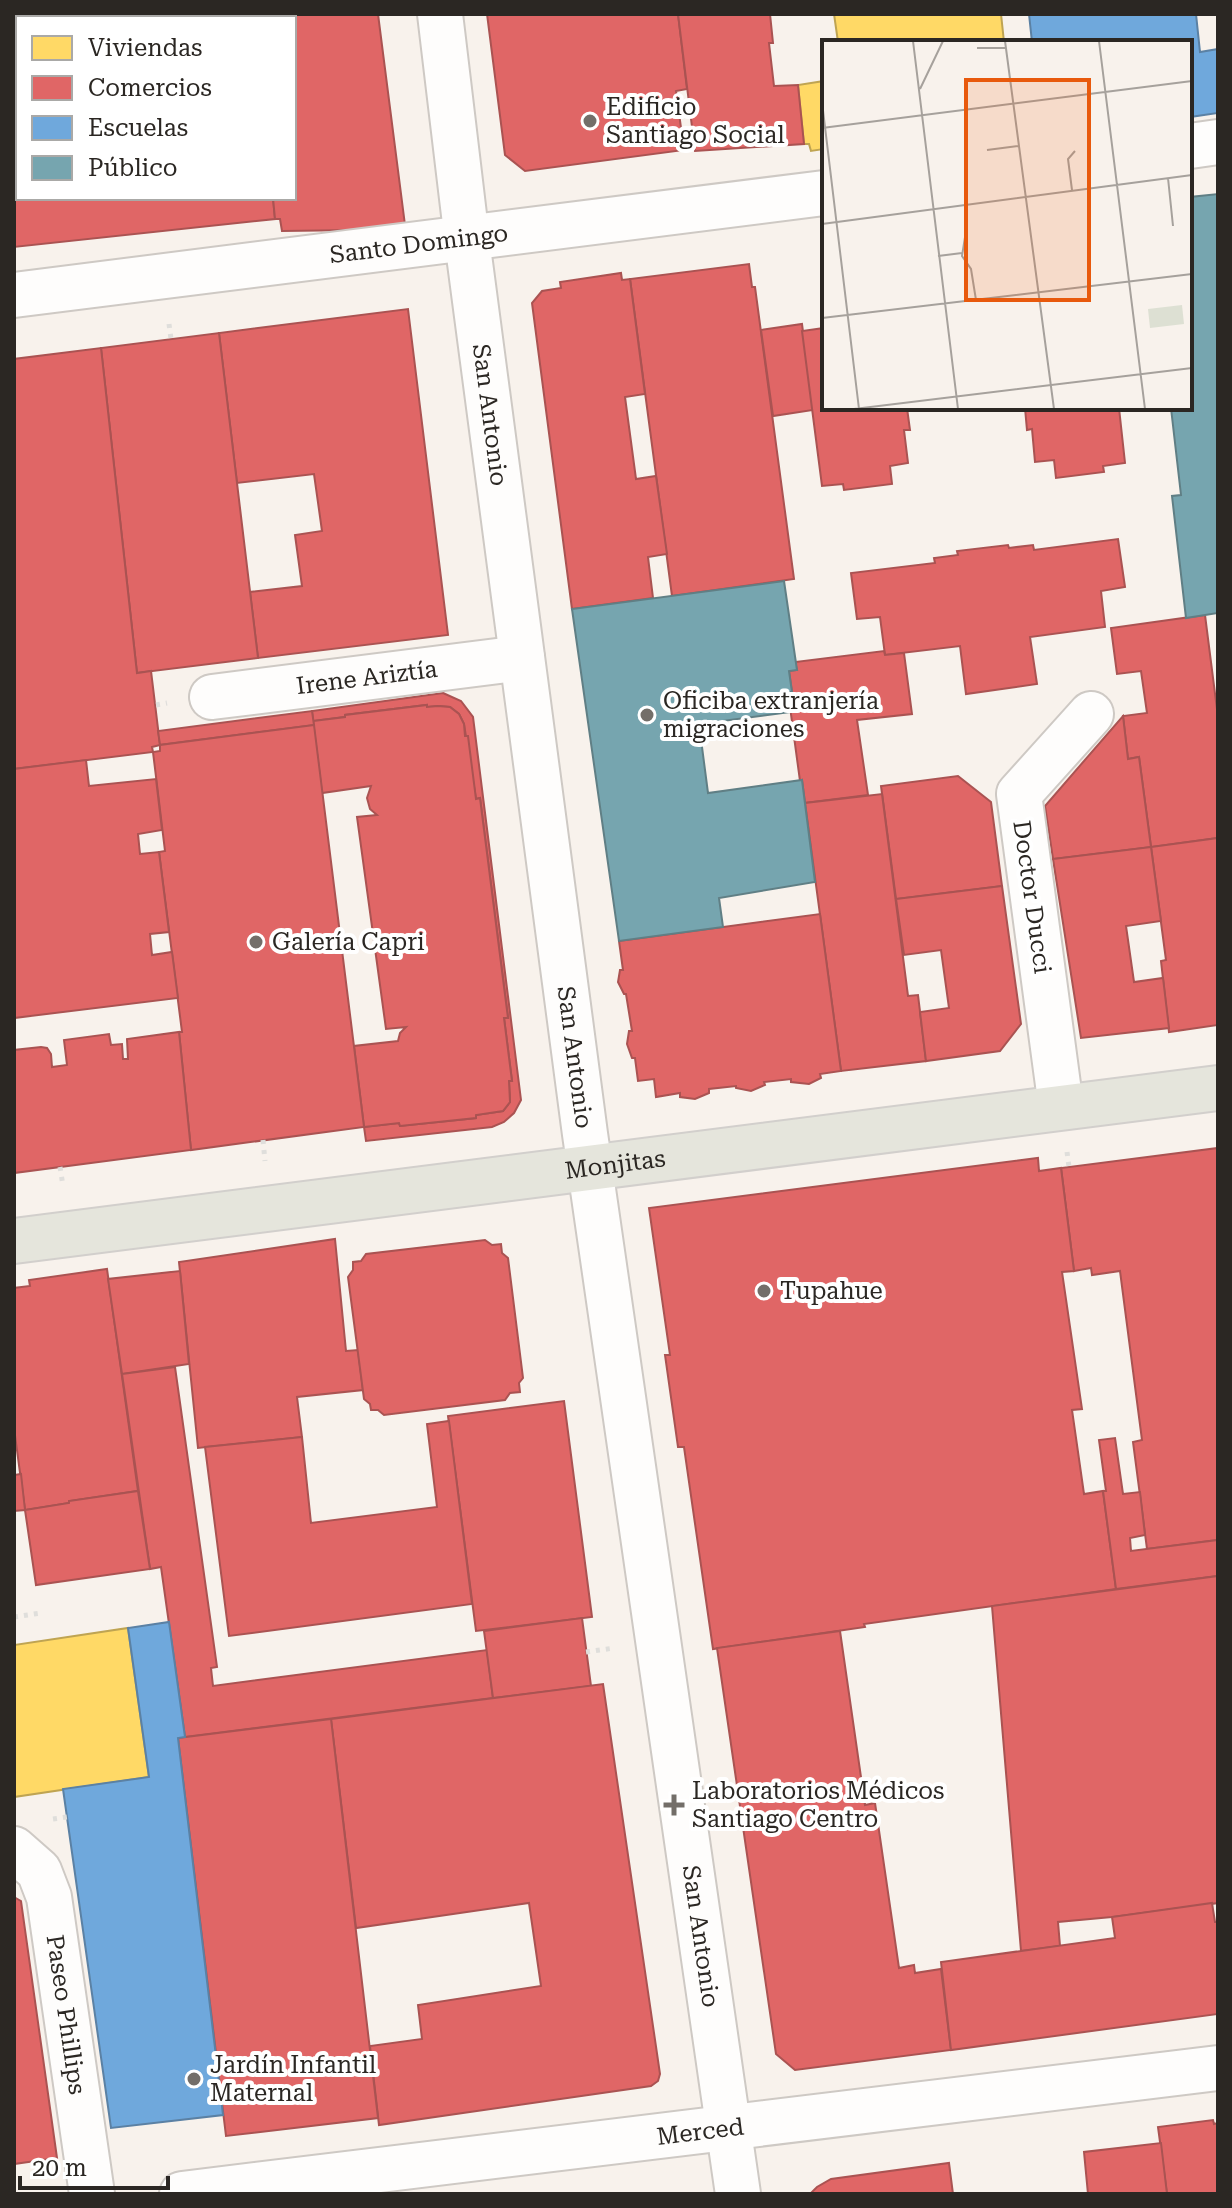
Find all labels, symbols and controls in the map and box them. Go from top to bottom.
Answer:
legend [16,16,296,200]
text: Viviendas [88,34,202,62]
inset map [822,40,1192,410]
text: Comercios [88,74,212,102]
place label: Edificio Santiago Social [606,93,785,149]
marker: Edificio Santiago Social [581,112,599,130]
text: Escuelas [88,114,188,142]
text: Público [88,154,177,182]
street label: Santo Domingo [328,219,510,269]
street label: San Antonio [467,342,513,488]
street label: Irene Ariztía [295,655,439,700]
place label: Oficiba extranjería migraciones [663,687,879,743]
marker: Oficiba extranjería migraciones [638,706,656,724]
street label: Doctor Ducci [1007,819,1057,976]
place label: Galería Capri [272,928,425,956]
marker: Galería Capri [247,933,265,951]
street label: San Antonio [552,984,598,1130]
street label: Monjitas [563,1144,667,1185]
place label: Tupahue [780,1277,883,1305]
marker: Tupahue [755,1282,773,1300]
place label: Laboratorios Médicos Santiago Centro [692,1777,944,1833]
marker: Laboratorios Médicos Santiago Centro [663,1794,685,1816]
street label: San Antonio [677,1863,725,2009]
street label: Paseo Phillips [41,1933,91,2096]
place label: Jardín Infantil Maternal [210,2051,376,2107]
marker: Jardín Infantil Maternal [185,2070,203,2088]
street label: Merced [655,2112,745,2151]
scale bar [20,2140,168,2190]
text: 20 m [32,2154,87,2182]

